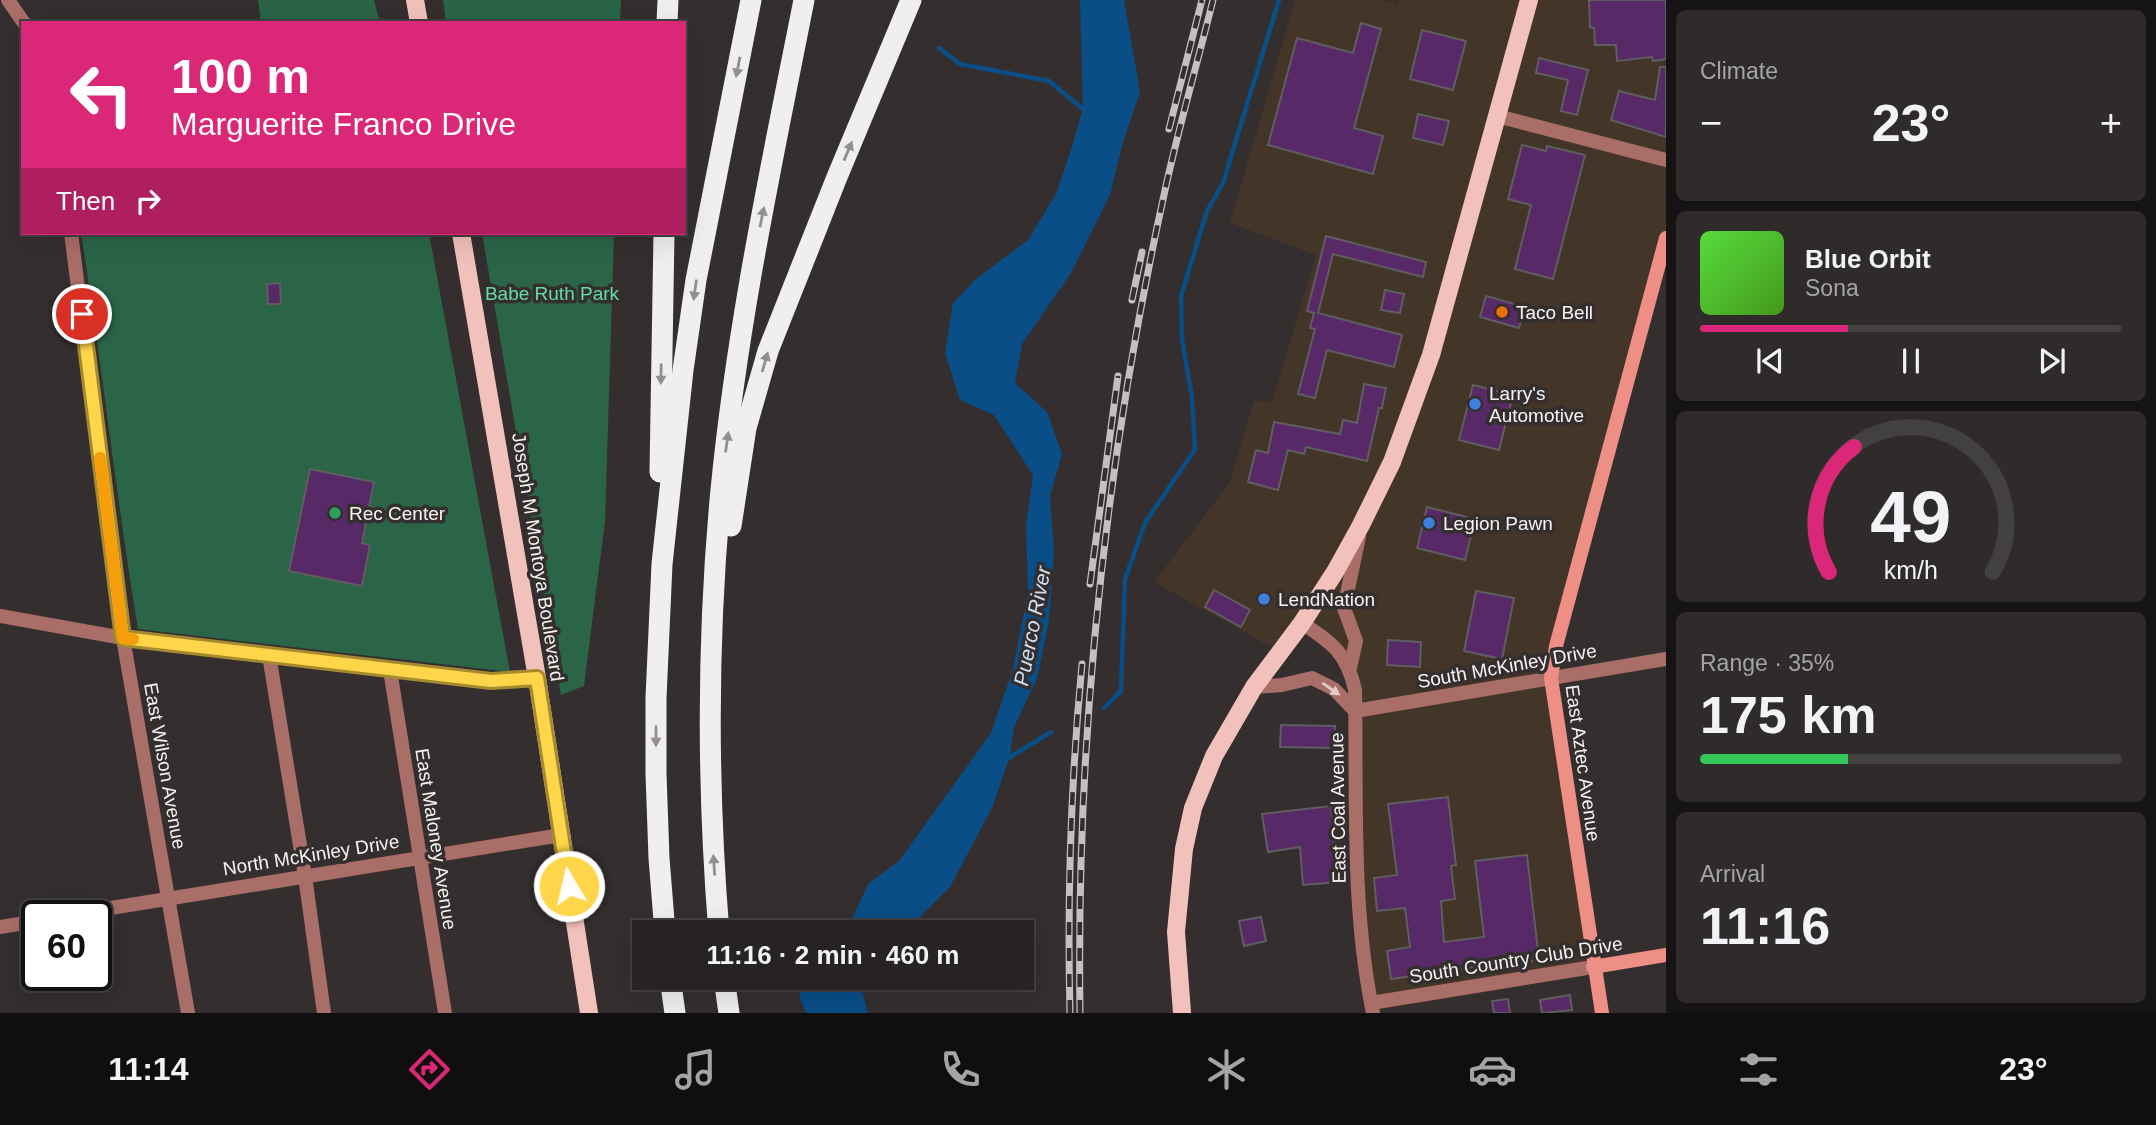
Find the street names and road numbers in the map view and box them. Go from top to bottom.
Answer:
street label: Joseph M Montoya Boulevard [508,431,568,683]
street label: South McKinley Drive [1416,640,1598,692]
street label: East Wilson Avenue [140,681,190,851]
street label: East Aztec Avenue [1562,683,1604,843]
street label: East Coal Avenue [1326,732,1350,884]
street label: East Maloney Avenue [411,747,461,931]
street label: North McKinley Drive [221,831,401,879]
street label: South Country Club Drive [1408,933,1624,987]

